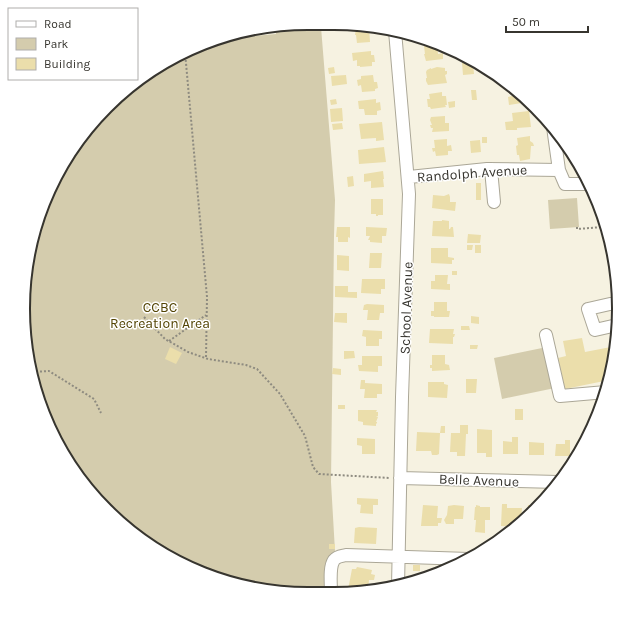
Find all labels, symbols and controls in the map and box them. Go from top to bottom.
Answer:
legend [8,8,138,80]
scale bar [506,8,588,34]
text: 50 m [512,15,540,29]
text: Road [44,17,72,31]
text: Park [44,37,69,51]
text: Building [44,57,91,71]
street label: Randolph Avenue [416,161,528,186]
street label: School Avenue [396,261,417,355]
park label: CCBC Recreation Area [110,299,210,332]
street label: Belle Avenue [439,471,519,490]

